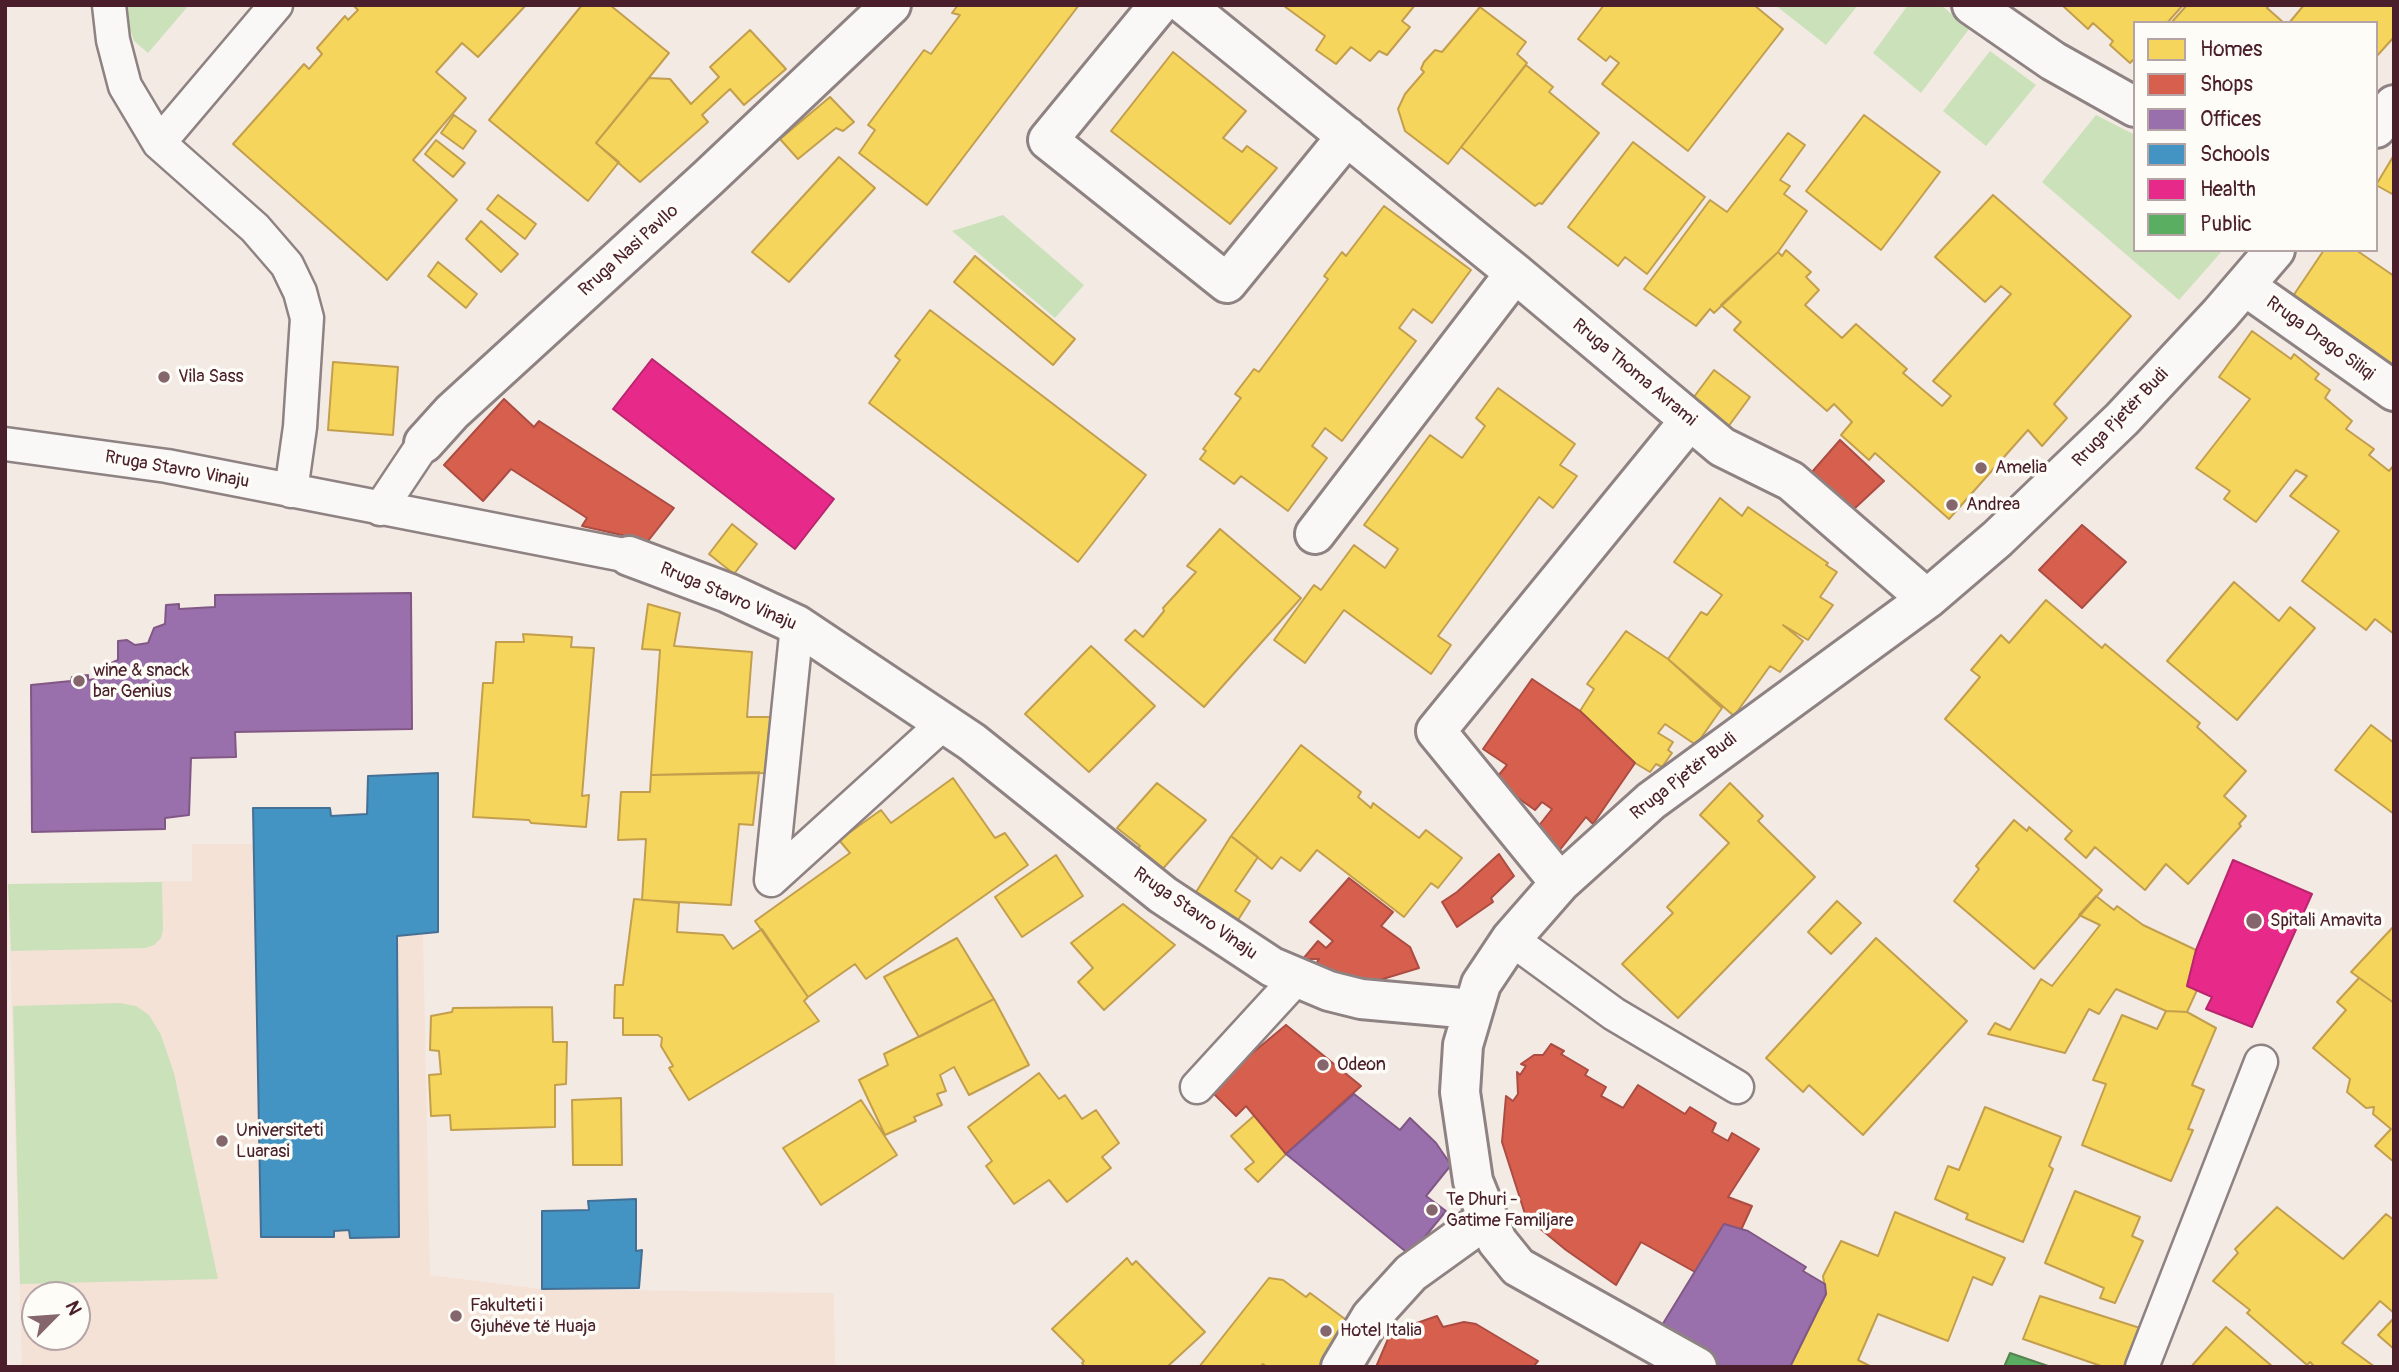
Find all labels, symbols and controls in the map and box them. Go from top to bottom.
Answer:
legend [2133,21,2378,252]
text: Homes [2200,36,2262,63]
text: Shops [2200,71,2253,98]
text: Offices [2200,106,2261,133]
text: Schools [2200,141,2270,168]
text: Health [2200,176,2256,203]
street label: Rruga Nasi Pavllo [575,201,683,301]
text: Public [2200,211,2252,238]
street label: Rruga Drago Siliqi [2262,292,2378,386]
street label: Rruga Thoma Avrami [1567,315,1701,431]
street label: Rruga Pjetër Budi [2069,364,2173,472]
place label: Vila Sass [178,366,244,388]
marker: Vila Sass [156,369,172,385]
street label: Rruga Stavro Vinaju [103,447,251,493]
place label: Amelia [1995,457,2047,479]
marker: Amelia [1973,460,1989,476]
place label: Andrea [1966,494,2020,516]
marker: Andrea [1944,497,1960,513]
street label: Rruga Stavro Vinaju [656,558,800,636]
place label: wine & snack bar Genius [93,660,190,702]
marker: wine & snack bar Genius [71,673,87,689]
street label: Rruga Pjetër Budi [1627,729,1741,825]
street label: Rruga Stavro Vinaju [1129,863,1261,965]
place label: Spitali Amavita [2270,910,2382,932]
marker: Spitali Amavita [2244,911,2264,931]
place label: Odeon [1337,1054,1386,1076]
marker: Odeon [1315,1057,1331,1073]
place label: Universiteti Luarasi [236,1120,323,1162]
marker: Universiteti Luarasi [214,1133,230,1149]
place label: Te Dhuri - Gatime Familjare [1446,1189,1574,1232]
marker: Te Dhuri - Gatime Familjare [1424,1202,1440,1218]
north arrow [21,1281,91,1351]
place label: Fakulteti i Gjuhëve të Huaja [470,1295,596,1338]
text: N [60,1297,87,1319]
marker: Fakulteti i Gjuhëve të Huaja [448,1308,464,1324]
place label: Hotel Italia [1340,1320,1422,1342]
marker: Hotel Italia [1318,1323,1334,1339]

